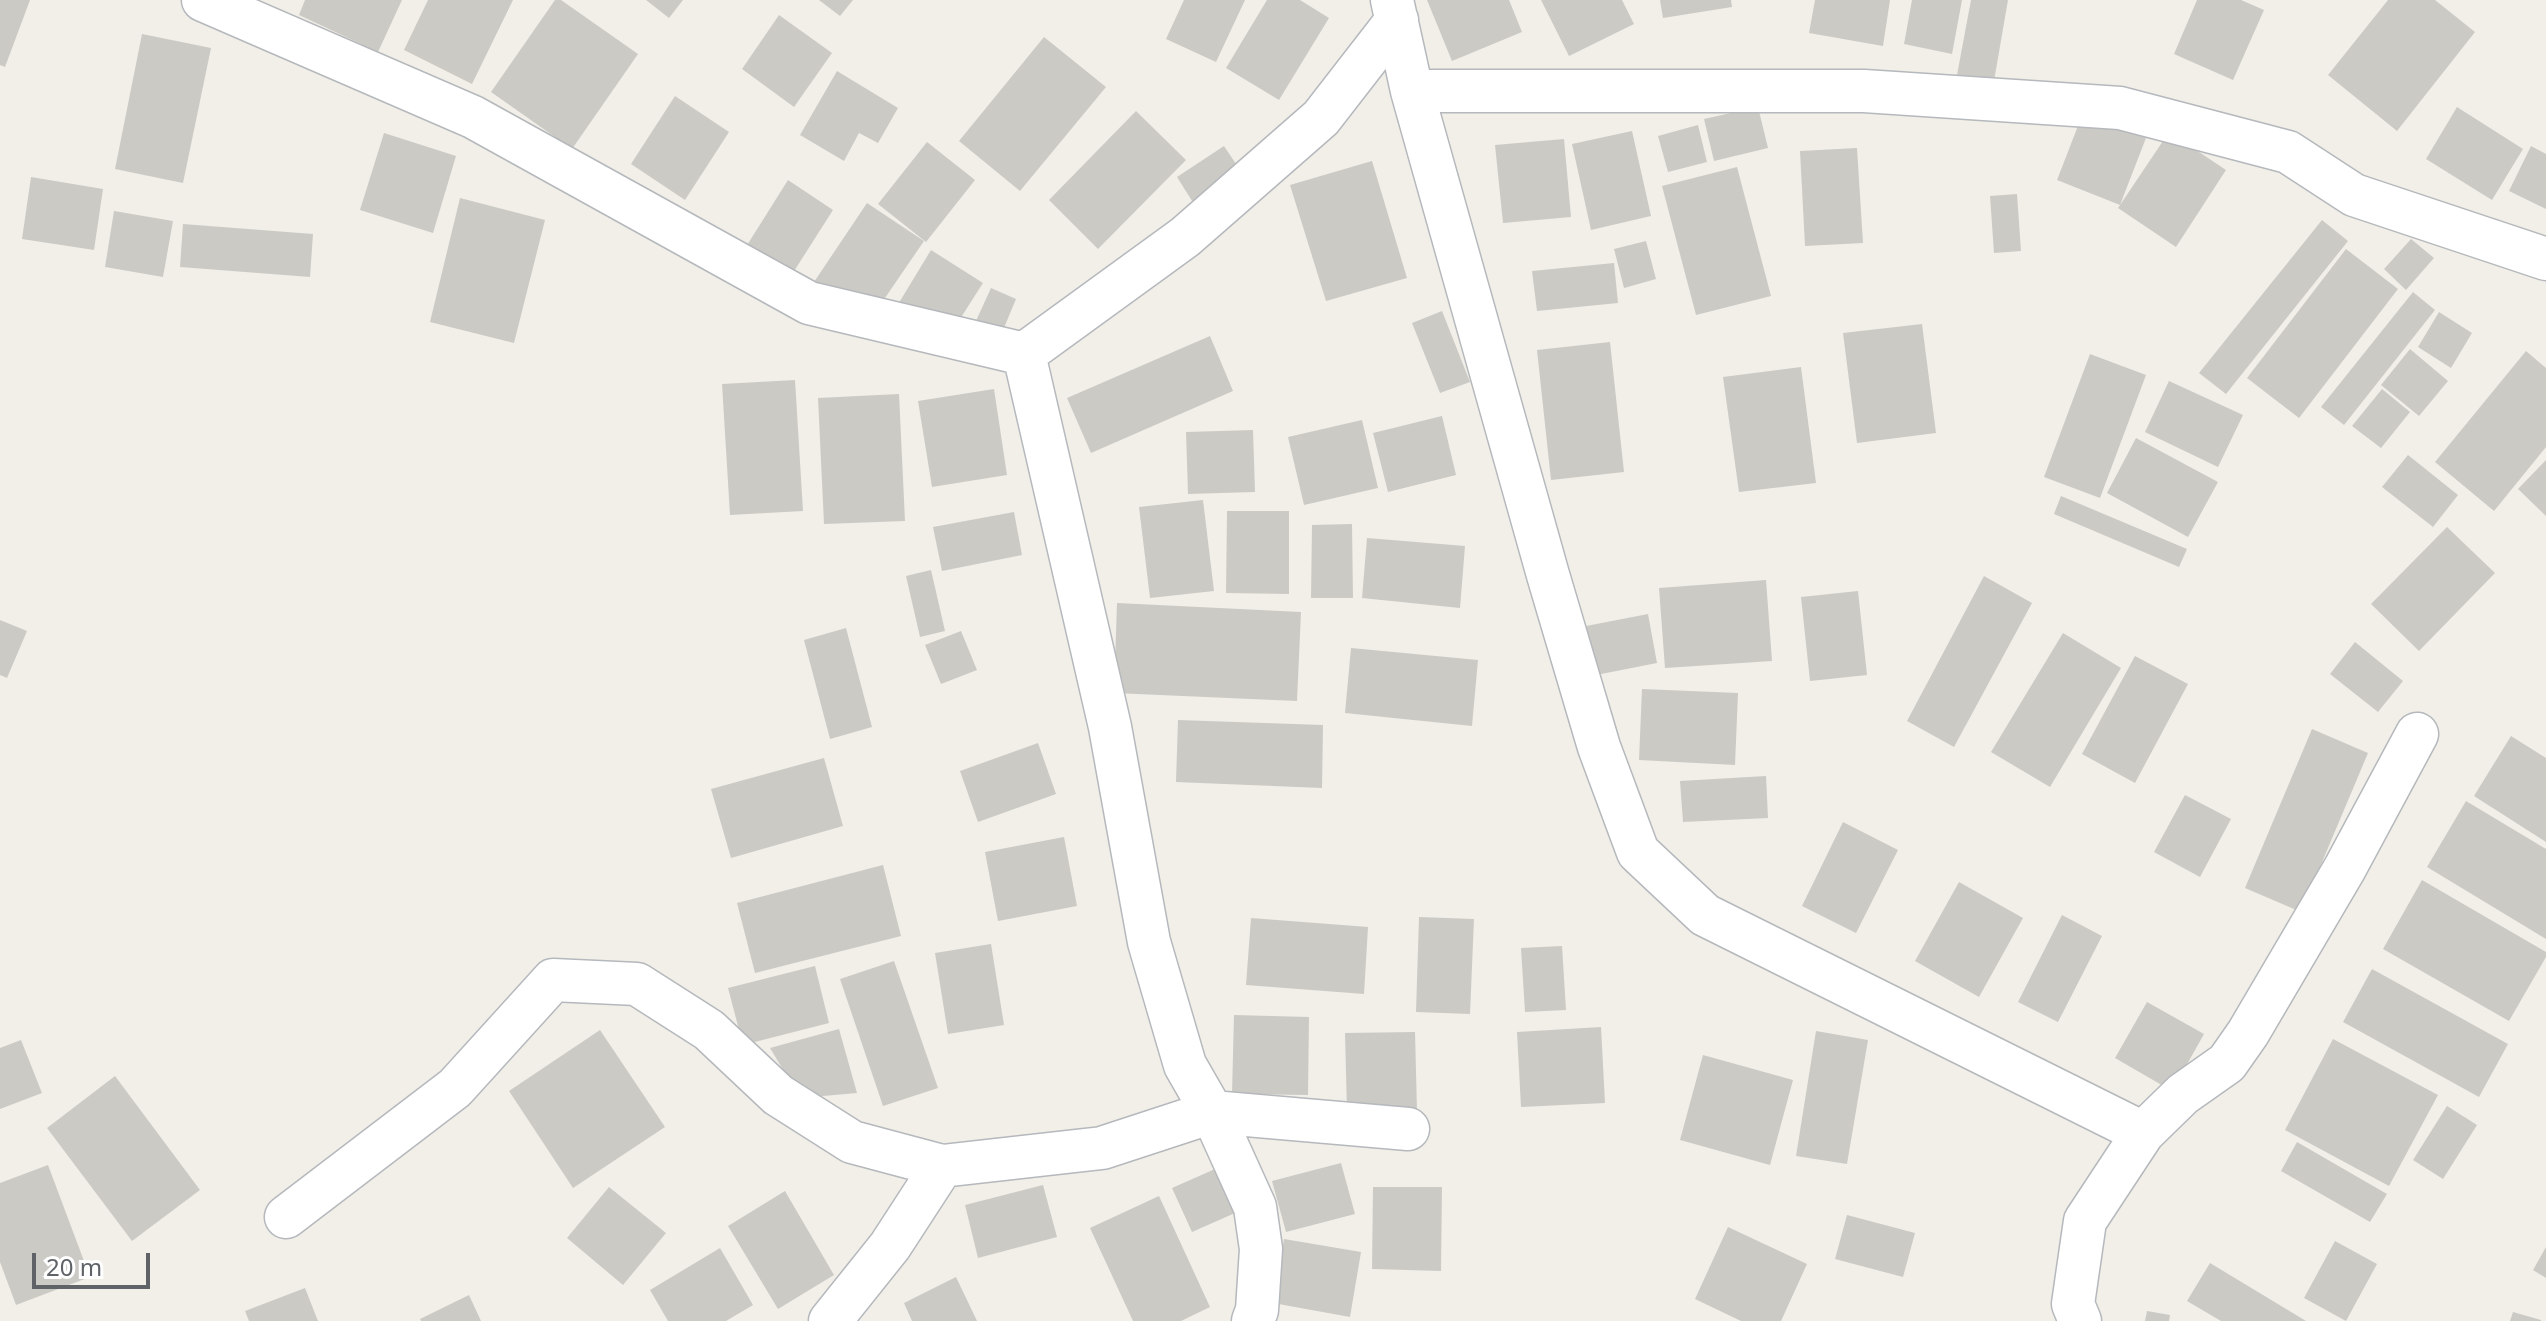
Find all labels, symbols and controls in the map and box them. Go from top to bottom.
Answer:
scale bar [36,1237,154,1287]
text: 20 m [46,1250,102,1283]

